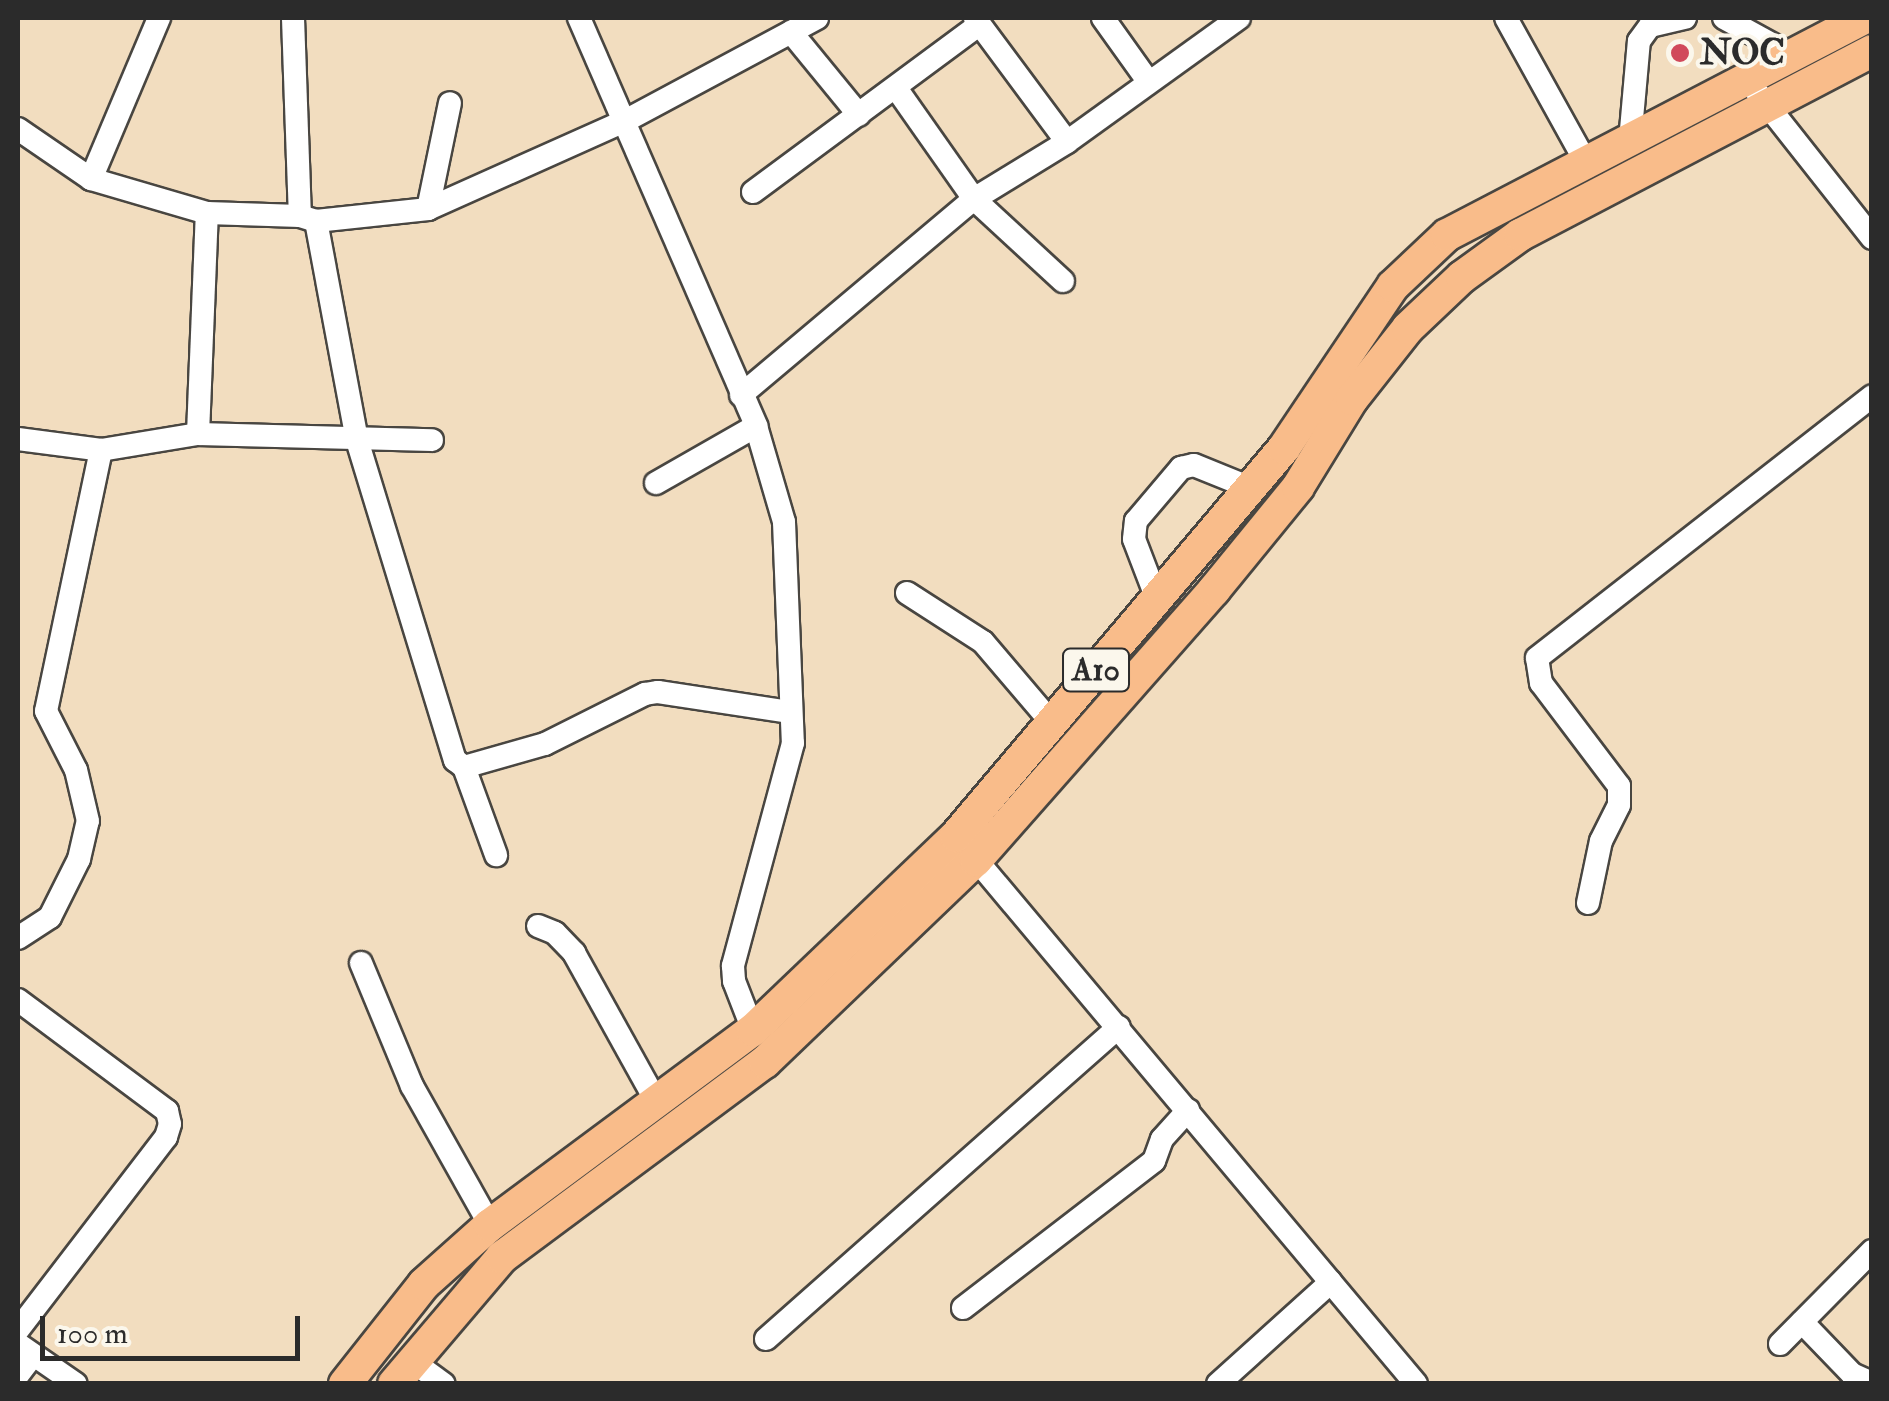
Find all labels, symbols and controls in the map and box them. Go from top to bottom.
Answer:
place label: NOC [1700,32,1785,74]
marker: NOC [1669,42,1691,64]
road number: A10 [1061,643,1131,697]
scale bar [45,1296,305,1358]
text: 100 m [57,1315,128,1352]

